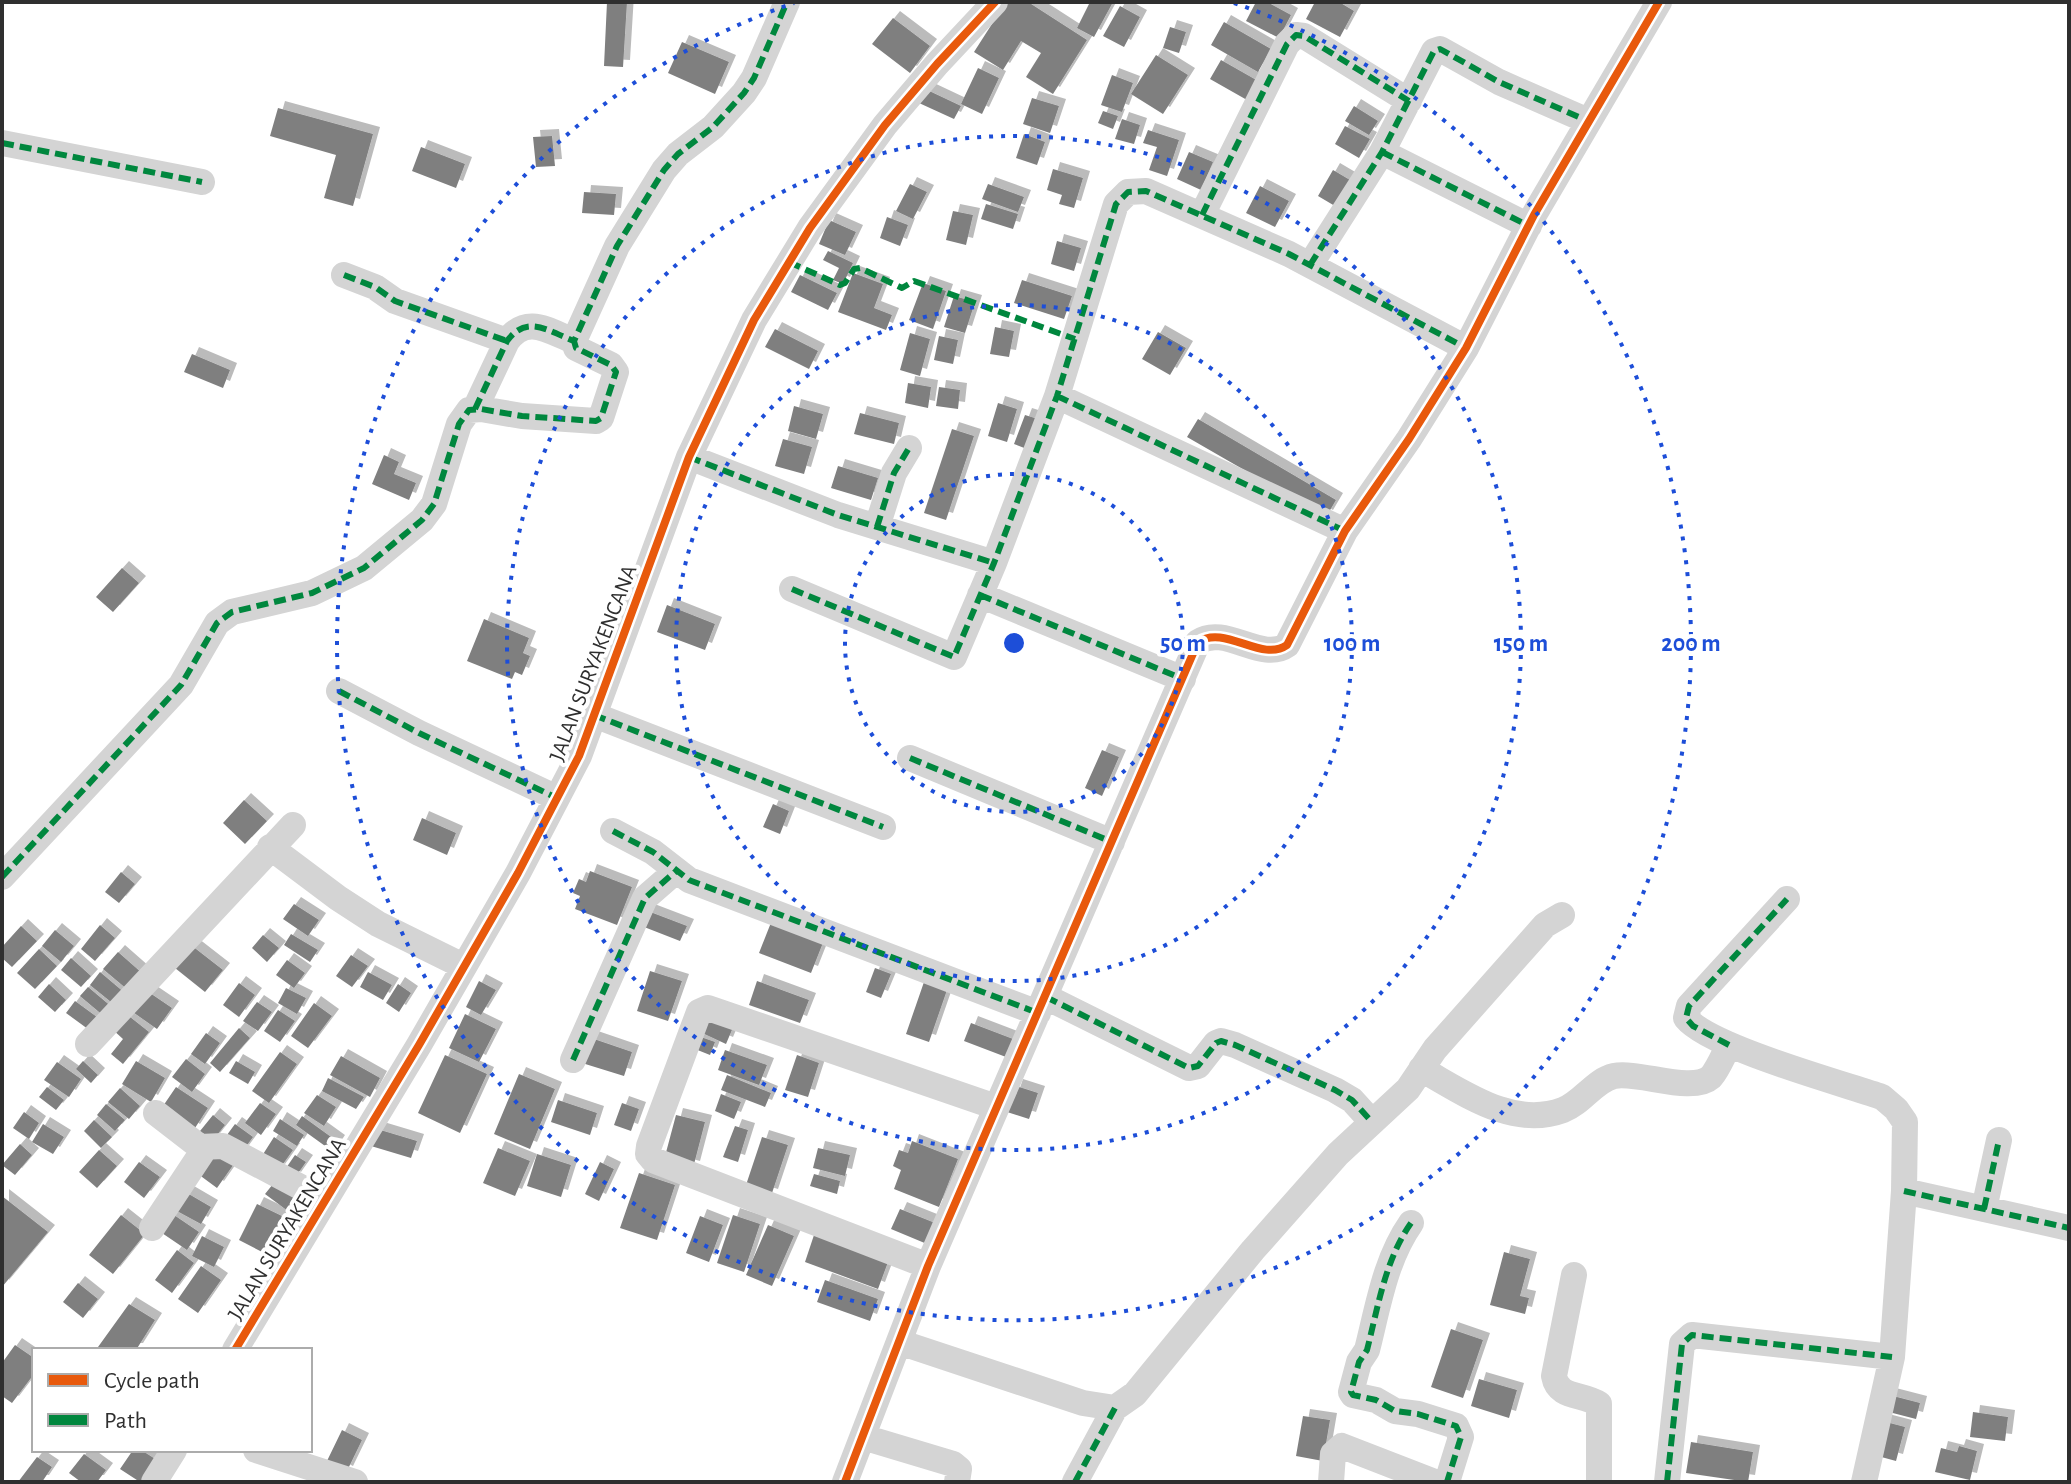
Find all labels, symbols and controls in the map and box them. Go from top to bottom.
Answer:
street label: JALAN SURYAKENCANA [545,562,641,764]
centre of rings [1000,629,1028,657]
text: 50 m [1160,632,1206,656]
text: 100 m [1324,632,1380,656]
text: 150 m [1494,632,1548,656]
text: 200 m [1661,632,1721,656]
street label: JALAN SURYAKENCANA [224,1134,350,1324]
legend [32,1348,312,1452]
text: Cycle path [104,1369,200,1393]
text: Path [104,1409,147,1433]

